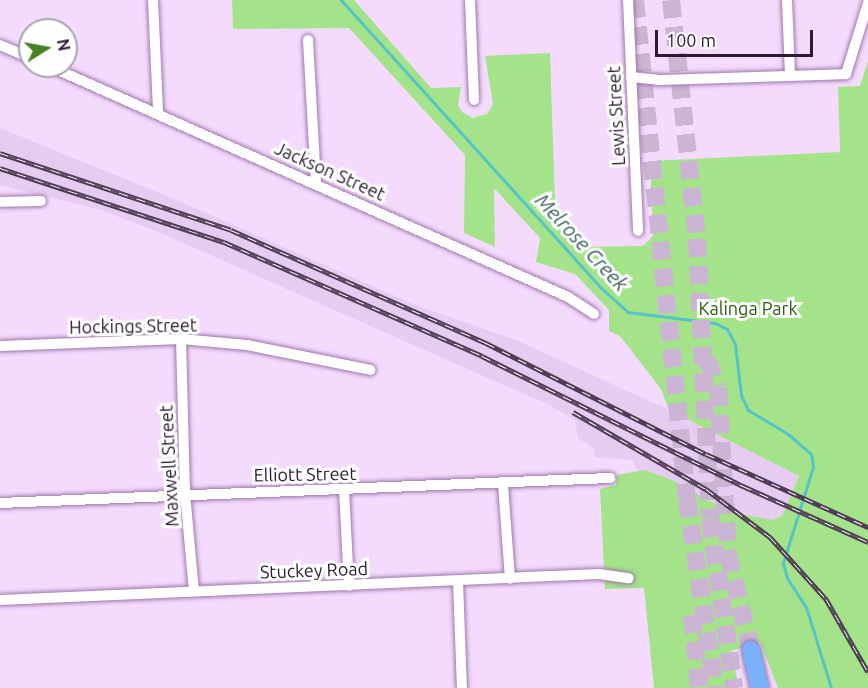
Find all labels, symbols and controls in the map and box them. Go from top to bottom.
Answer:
north arrow [18,18,78,78]
scale bar [658,18,816,56]
text: 100 m [666,30,716,50]
text: N [54,37,74,53]
street label: Lewis Street [603,66,629,166]
street label: Jackson Street [271,137,389,205]
water label: Melrose Creek [531,188,633,296]
park label: Kalinga Park [698,297,798,319]
street label: Hockings Street [69,314,197,338]
street label: Maxwell Street [155,405,183,527]
street label: Elliott Street [253,462,357,486]
street label: Stuckey Road [260,557,368,583]

